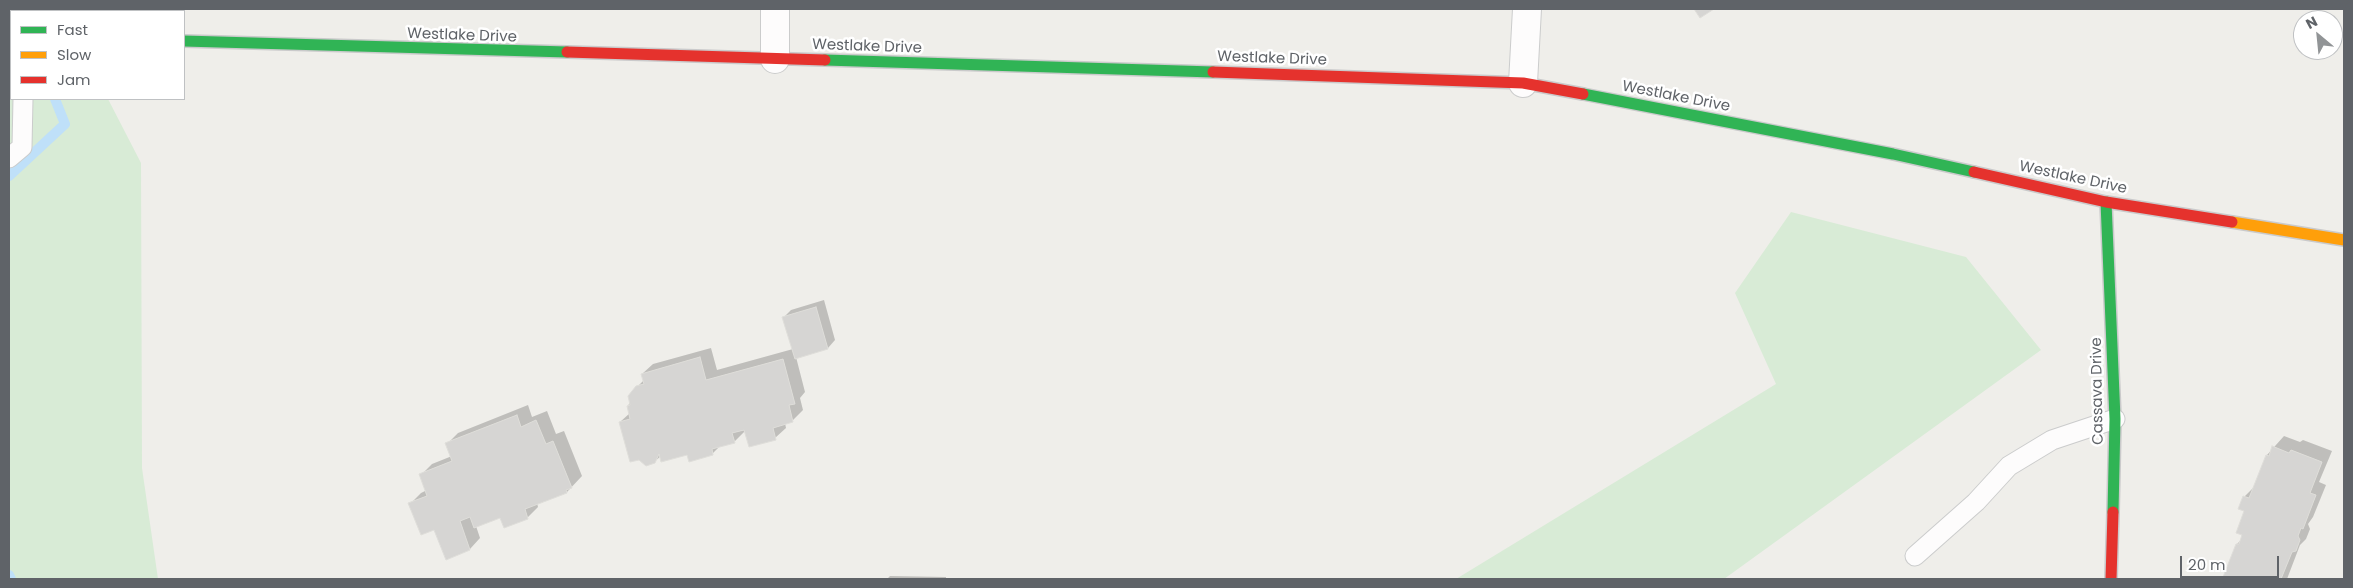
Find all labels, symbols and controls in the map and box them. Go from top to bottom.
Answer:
legend [10,10,185,100]
north arrow [2293,10,2343,60]
text: N [2302,11,2321,34]
text: Fast [57,19,88,40]
street label: Westlake Drive [407,25,517,47]
street label: Westlake Drive [812,36,922,58]
text: Slow [57,44,91,65]
street label: Westlake Drive [1217,48,1327,70]
text: Jam [57,69,91,90]
street label: Westlake Drive [1620,78,1732,116]
street label: Westlake Drive [2017,158,2129,198]
street label: Cassava Drive [2088,337,2108,445]
scale bar [2183,546,2282,578]
text: 20 m [2188,554,2226,575]

